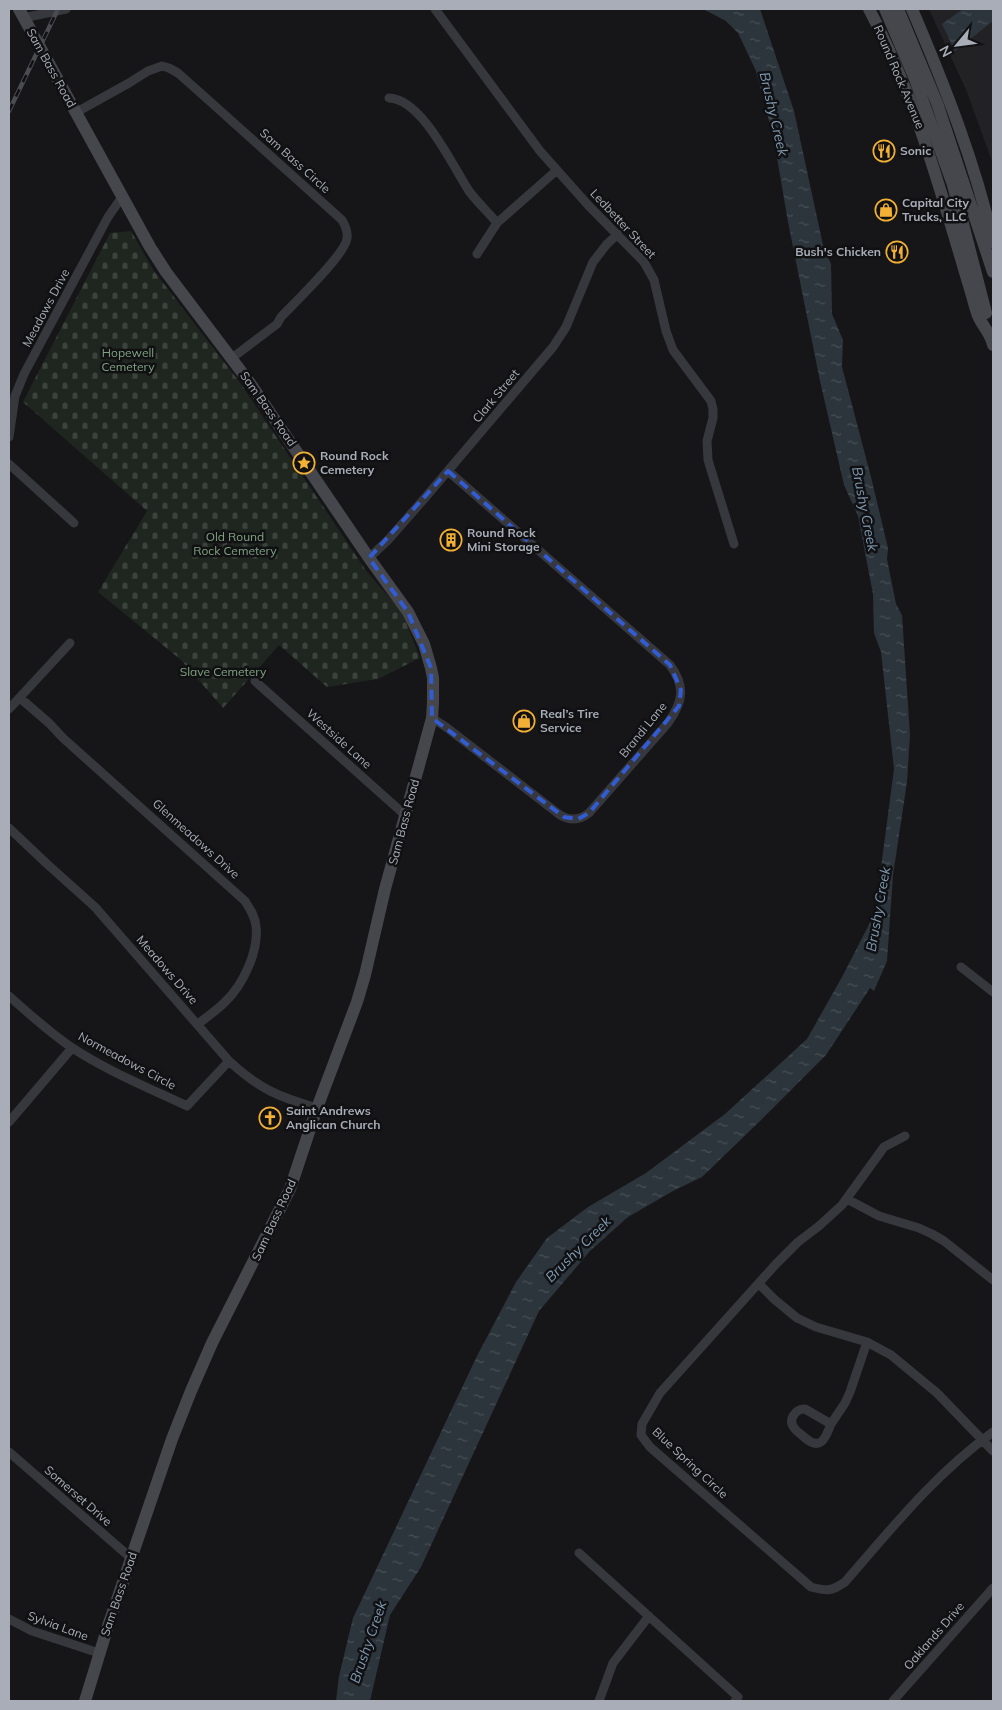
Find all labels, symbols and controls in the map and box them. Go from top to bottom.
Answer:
north arrow [932,20,982,70]
street label: Round Rock Avenue [871,23,928,131]
street label: Sam Bass Road [24,26,79,110]
text: N [935,42,956,60]
water label: Brushy Creek [756,70,793,159]
street label: Sam Bass Circle [257,125,334,196]
restaurant icon: Sonic [872,139,896,163]
place label: Sonic [900,143,931,158]
street label: Ledbetter Street [587,186,659,261]
place label: Capital City Trucks, LLC [902,195,969,224]
shop icon: Capital City Trucks, LLC [874,198,898,222]
restaurant icon: Bush's Chicken [885,240,909,264]
place label: Bush's Chicken [795,244,881,259]
street label: Meadows Drive [19,266,72,349]
park label: Hopewell Cemetery [101,345,155,374]
street label: Clark Street [469,366,522,425]
street label: Sam Bass Road [237,368,300,449]
place label: Round Rock Cemetery [320,448,389,477]
place icon: Round Rock Cemetery [292,451,316,475]
water label: Brushy Creek [848,465,882,554]
place label: Round Rock Mini Storage [467,525,540,554]
building icon: Round Rock Mini Storage [439,528,463,552]
park label: Old Round Rock Cemetery [193,529,277,558]
park label: Slave Cemetery [180,664,267,679]
street label: Brandi Lane [616,699,670,761]
street label: Westside Lane [304,706,375,772]
place label: Real’s Tire Service [540,706,600,735]
shop icon: Real’s Tire Service [512,709,536,733]
street label: Sam Bass Road [385,777,422,866]
street label: Glenmeadows Drive [150,796,243,882]
water label: Brushy Creek [862,864,894,953]
street label: Meadows Drive [133,932,201,1007]
street label: Normeadows Circle [76,1028,179,1093]
place label: Saint Andrews Anglican Church [286,1103,380,1132]
church icon: Saint Andrews Anglican Church [258,1106,282,1130]
street label: Sam Bass Road [248,1177,299,1263]
water label: Brushy Creek [541,1212,615,1286]
street label: Blue Spring Circle [650,1424,731,1501]
street label: Somerset Drive [42,1462,115,1529]
street label: Sam Bass Road [97,1550,140,1638]
water label: Brushy Creek [346,1598,391,1686]
street label: Oaklands Drive [900,1599,967,1673]
street label: Sylvia Lane [26,1608,91,1643]

